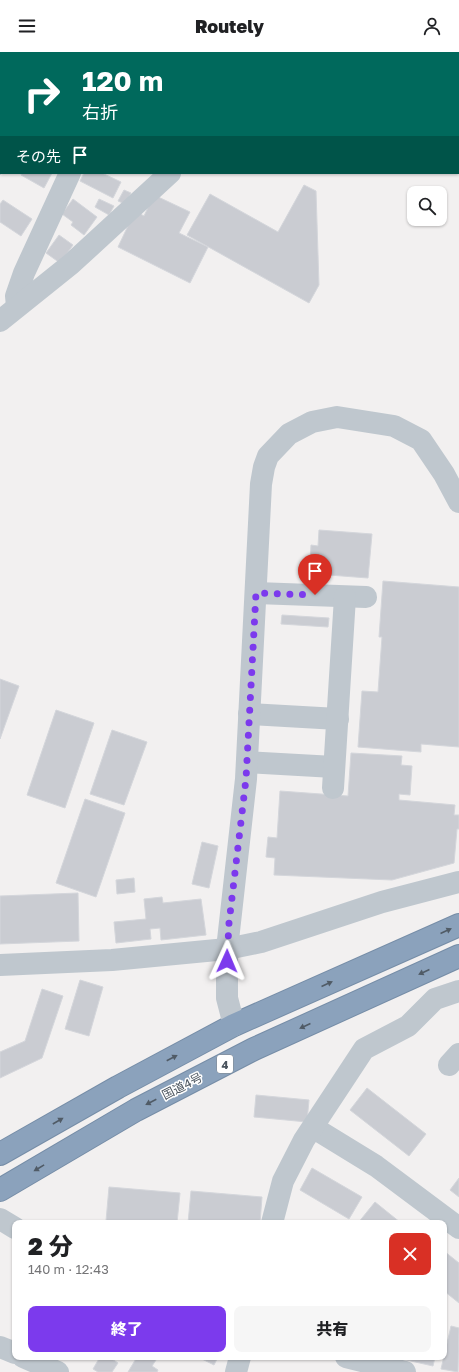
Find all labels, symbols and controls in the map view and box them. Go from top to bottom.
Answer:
icon: menu [16,15,38,37]
text: Routely [195,15,264,37]
icon: person [421,15,443,37]
text: 120 m [82,64,163,97]
icon: right [16,68,68,120]
text: 右折 [82,101,118,123]
icon: arrive [69,144,91,166]
text: その先 [16,147,61,165]
map controls [407,186,447,226]
button: search [407,186,447,226]
pin [298,554,332,595]
icon: arrive [304,560,326,582]
one-way arrow [440,928,451,934]
position arrow [206,940,248,982]
one-way arrow [418,969,429,975]
one-way arrow [321,980,333,986]
one-way arrow [300,1023,311,1029]
one-way arrow [166,1055,178,1061]
road number: 4 [217,1055,233,1073]
street label: 国道4号 [159,1069,205,1103]
one-way arrow [145,1099,157,1105]
one-way arrow [52,1118,64,1125]
one-way arrow [33,1164,45,1171]
text: 2 分 [28,1231,73,1260]
button: close [389,1233,431,1275]
text: 140 m · 12:43 [28,1261,109,1277]
button: 終了 [28,1306,226,1352]
button: 共有 [234,1306,431,1352]

